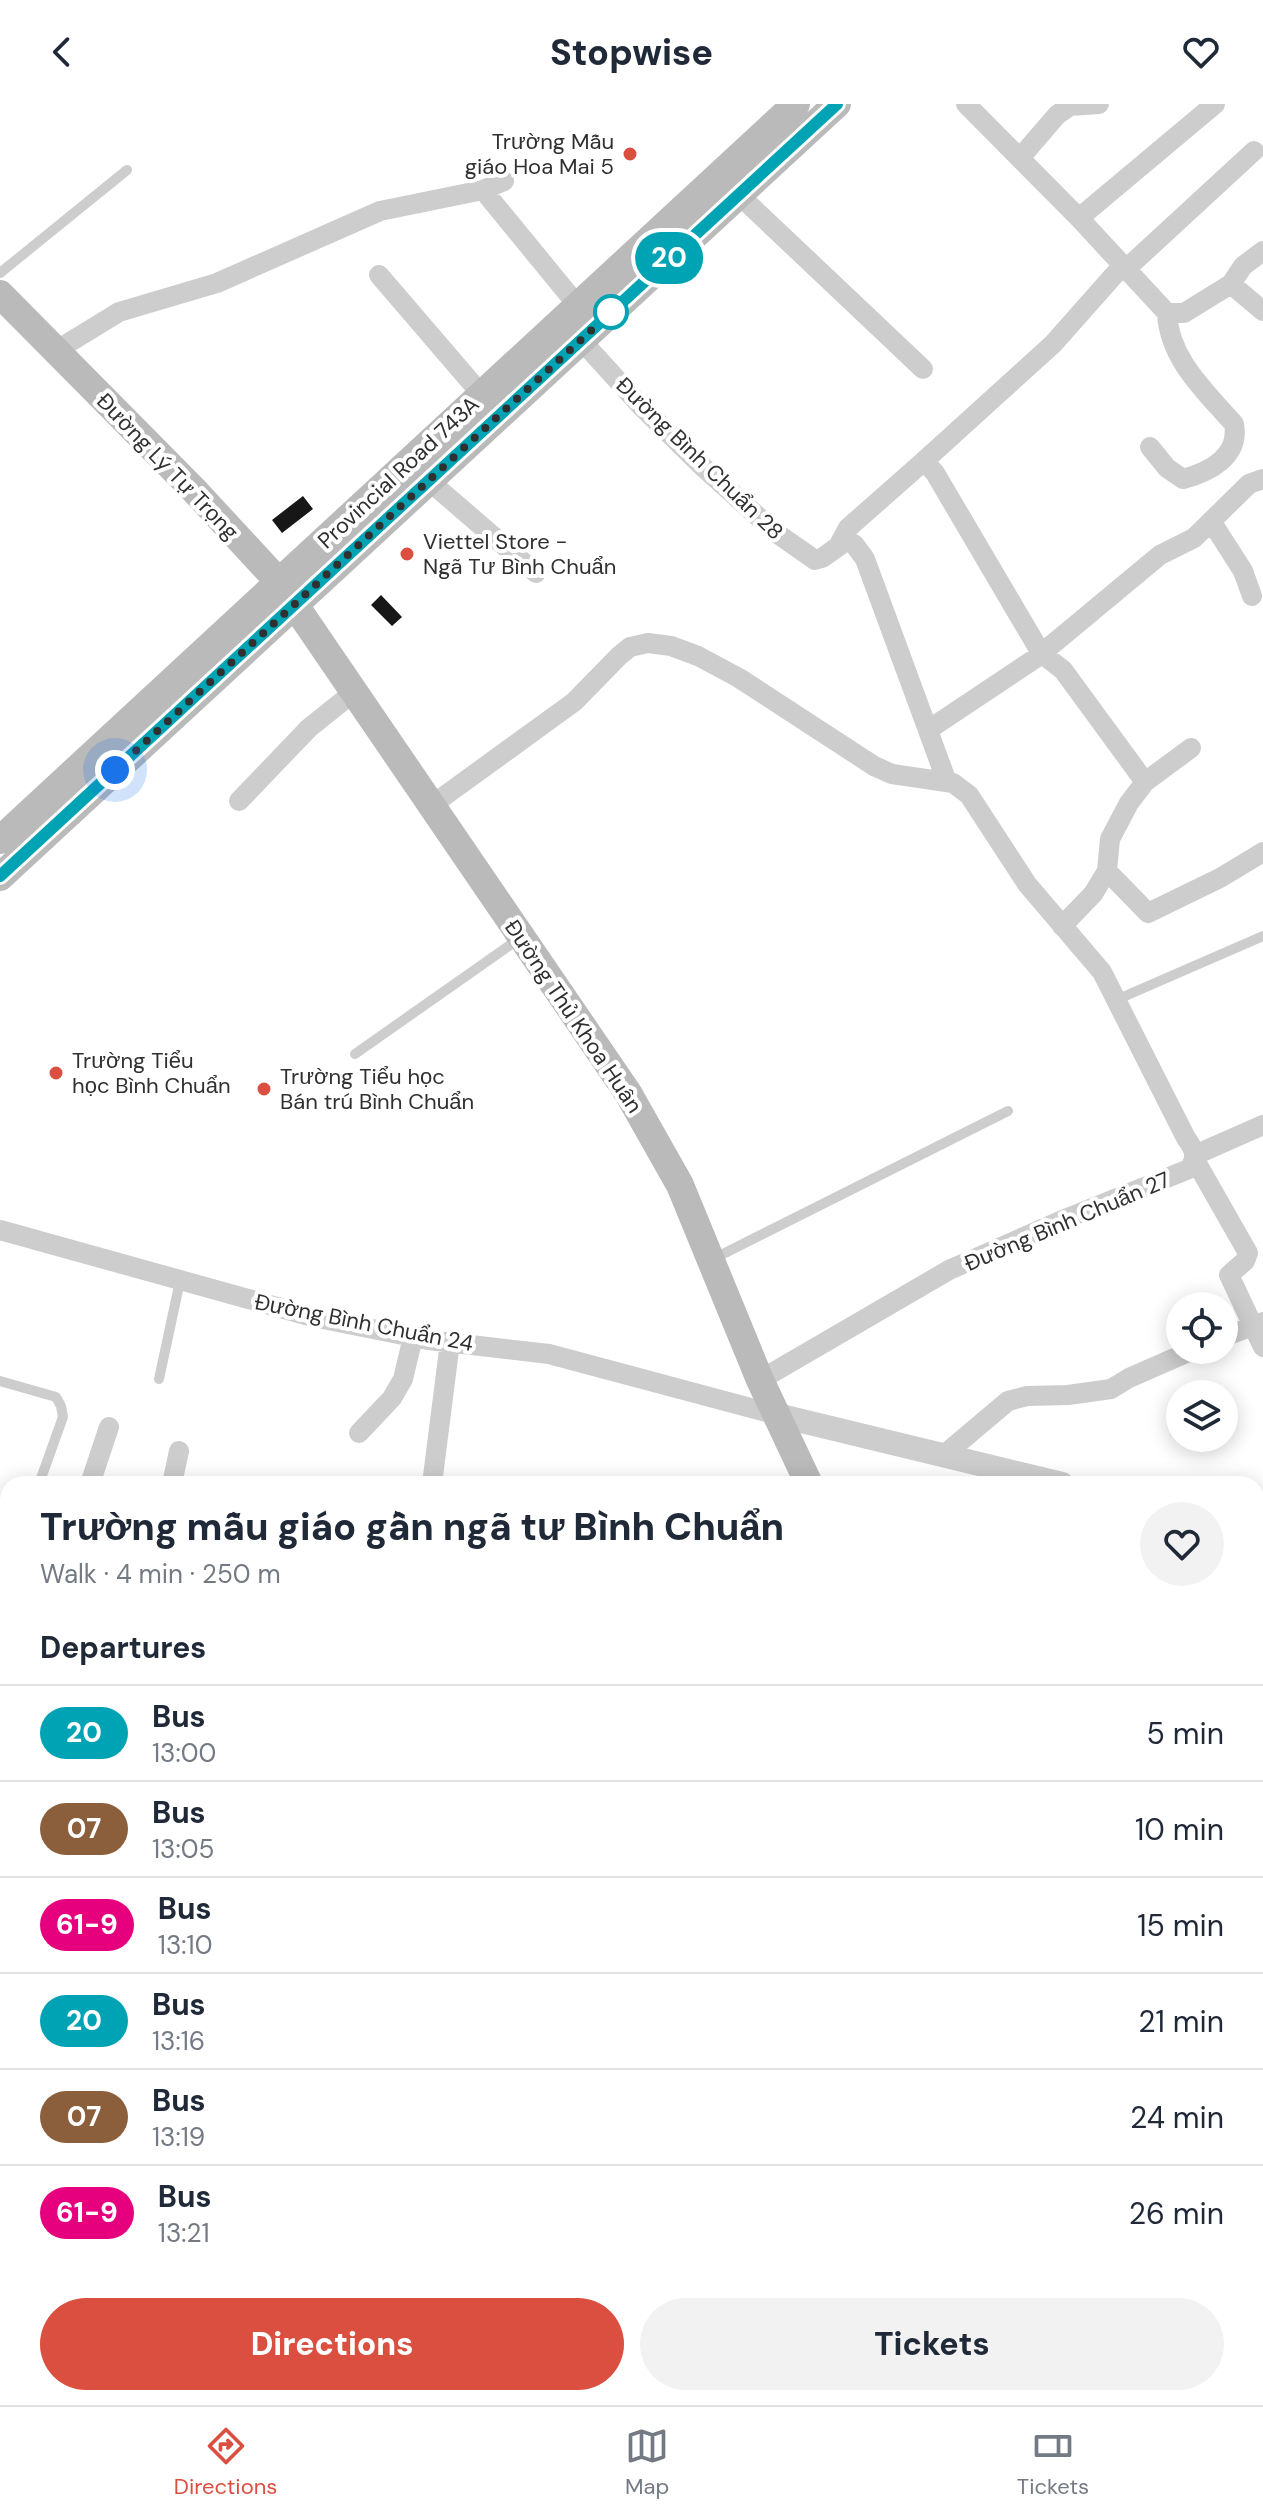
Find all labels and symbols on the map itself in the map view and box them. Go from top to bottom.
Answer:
place label: Trường Mẫu giáo Hoa Mai 5 [465,127,614,181]
marker: Trường Mẫu giáo Hoa Mai 5 [621,145,639,163]
line badge: 20 [633,232,705,284]
unlabelled marker [594,295,628,329]
street label: Đường Bình Chuẩn 28 [610,371,790,546]
street label: Đường Lý Tự Trọng [90,387,245,546]
street label: Provincial Road 743A [311,390,485,555]
place label: Viettel Store - Ngã Tư Bình Chuẩn [423,527,616,581]
marker: Viettel Store - Ngã Tư Bình Chuẩn [398,545,416,563]
your location [95,750,135,790]
street label: Đường Thủ Khoa Huân [498,914,649,1119]
place label: Trường Tiểu học Bình Chuẩn [72,1046,231,1100]
place label: Trường Tiểu học Bán trú Bình Chuẩn [280,1062,474,1116]
marker: Trường Tiểu học Bình Chuẩn [47,1064,65,1082]
marker: Trường Tiểu học Bán trú Bình Chuẩn [255,1080,273,1098]
street label: Đường Bình Chuẩn 27 [960,1165,1174,1278]
street label: Đường Bình Chuẩn 24 [252,1287,476,1358]

